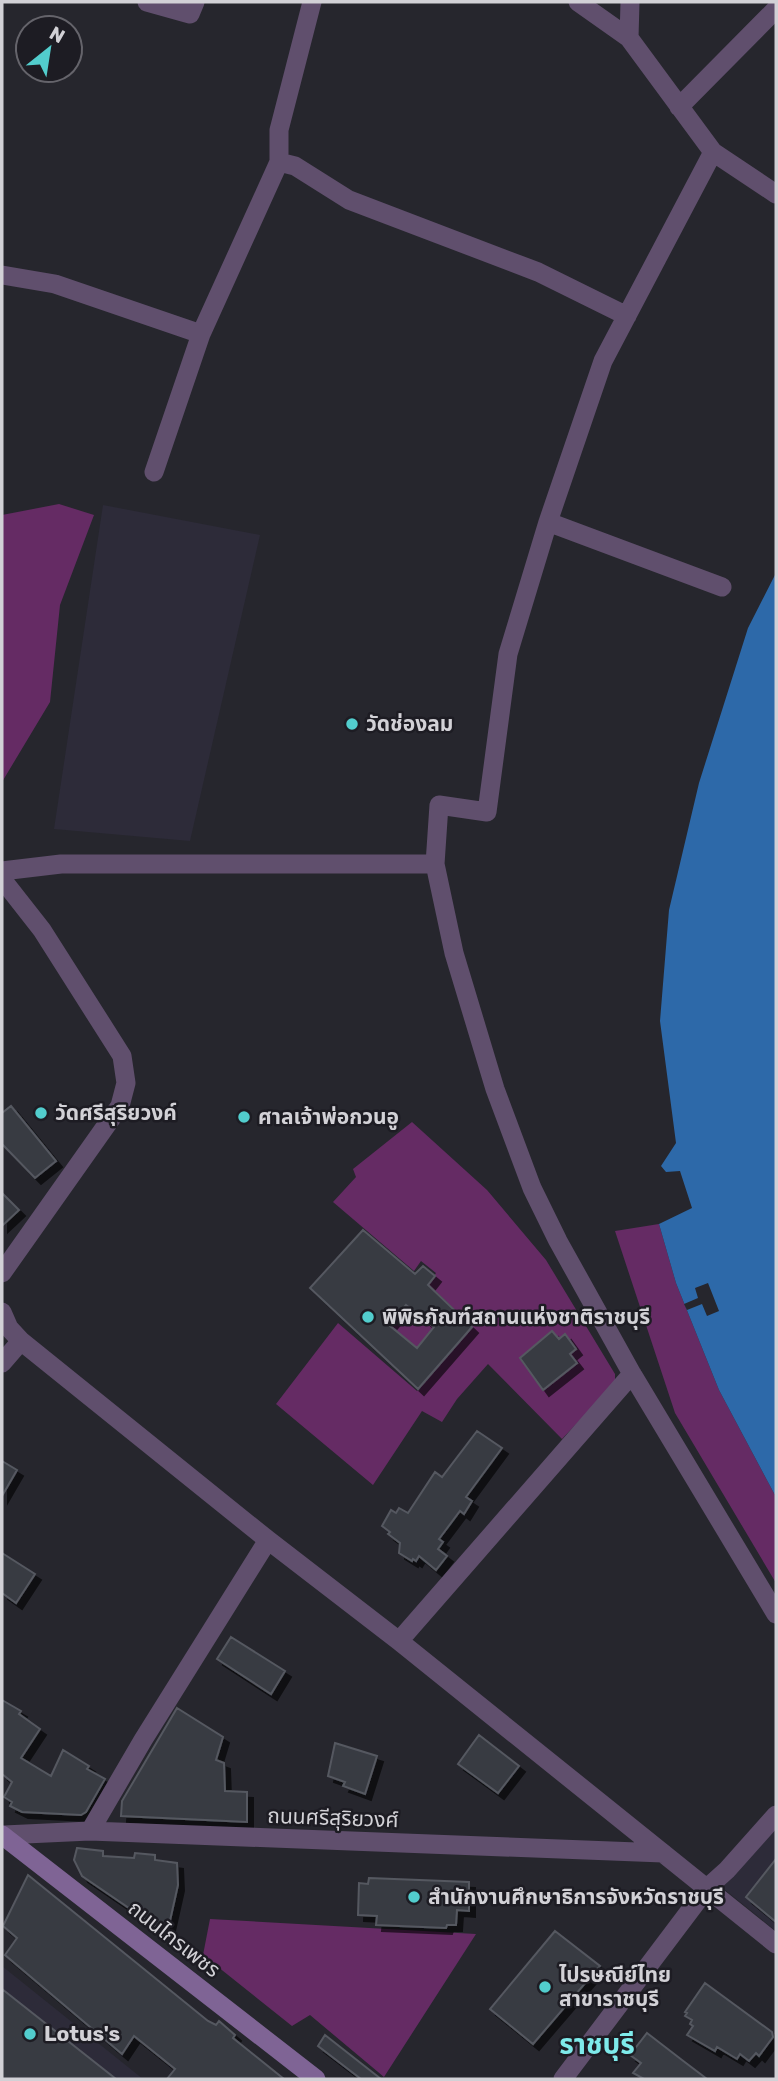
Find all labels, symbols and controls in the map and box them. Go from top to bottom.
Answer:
north arrow [14,14,84,84]
text: N [46,21,69,48]
place label: วัดช่องลม [366,711,453,736]
marker: วัดช่องลม [344,716,360,732]
place label: วัดศรีสุริยวงค์ [55,1100,177,1126]
place label: ศาลเจ้าพ่อกวนอู [258,1104,399,1130]
marker: วัดศรีสุริยวงค์ [33,1105,49,1121]
marker: ศาลเจ้าพ่อกวนอู [236,1109,252,1125]
place label: พิพิธภัณฑ์สถานแห่งชาติราชบุรี [382,1304,650,1330]
marker: พิพิธภัณฑ์สถานแห่งชาติราชบุรี [360,1309,376,1325]
street label: ถนนศรีสุริยวงศ์ [267,1803,399,1833]
place label: สำนักงานศึกษาธิการจังหวัดราชบุรี [428,1884,724,1910]
marker: สำนักงานศึกษาธิการจังหวัดราชบุรี [406,1889,422,1905]
street label: ถนนไกรเพชร [123,1895,225,1982]
place label: ไปรษณีย์ไทย สาขาราชบุรี [559,1962,671,2012]
marker: ไปรษณีย์ไทย สาขาราชบุรี [537,1979,553,1995]
place label: Lotus's [44,2021,120,2046]
marker: Lotus's [22,2026,38,2042]
district label: ราชบุรี [559,2028,635,2061]

